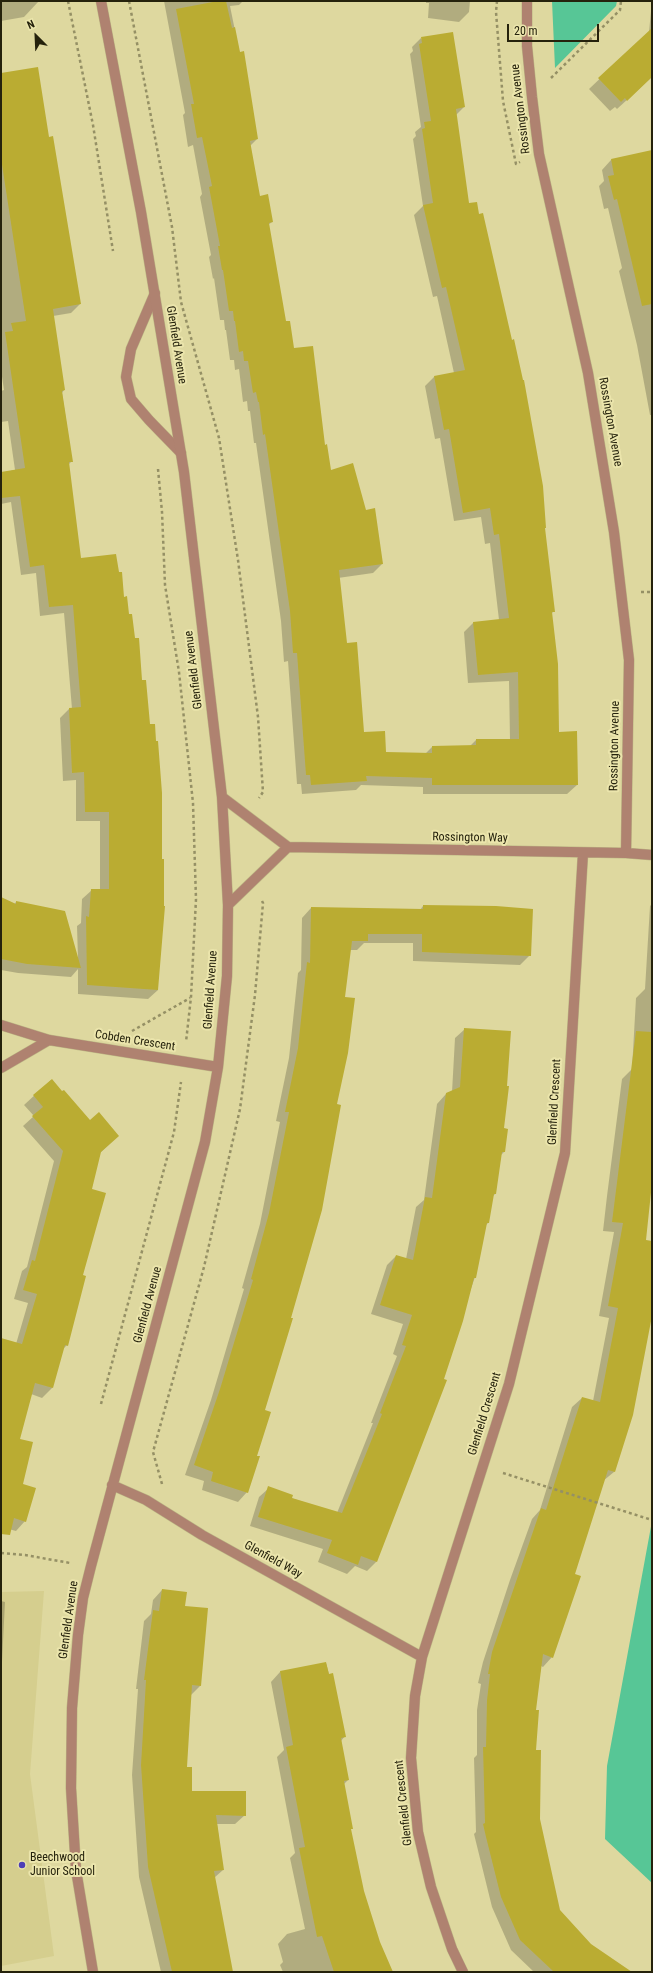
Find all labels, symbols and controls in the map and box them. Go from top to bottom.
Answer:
north arrow [16,16,56,56]
scale bar [509,16,601,42]
text: N [25,17,37,32]
text: 20 m [514,24,538,38]
street label: Rossington Avenue [508,63,534,155]
street label: Glenfield Avenue [163,305,189,385]
street label: Rossington Avenue [595,376,625,468]
street label: Glenfield Avenue [182,630,206,710]
street label: Rossington Avenue [607,701,623,791]
street label: Rossington Way [432,830,508,846]
street label: Glenfield Avenue [201,950,221,1030]
street label: Cobden Crescent [94,1028,176,1054]
street label: Glenfield Crescent [546,1059,564,1145]
street label: Glenfield Avenue [131,1265,165,1345]
street label: Glenfield Crescent [466,1371,504,1457]
street label: Glenfield Way [242,1538,304,1582]
street label: Glenfield Avenue [56,1580,82,1660]
street label: Glenfield Crescent [392,1759,416,1847]
place label: Beechwood Junior School [30,1851,95,1879]
marker: Beechwood Junior School [17,1860,27,1870]

